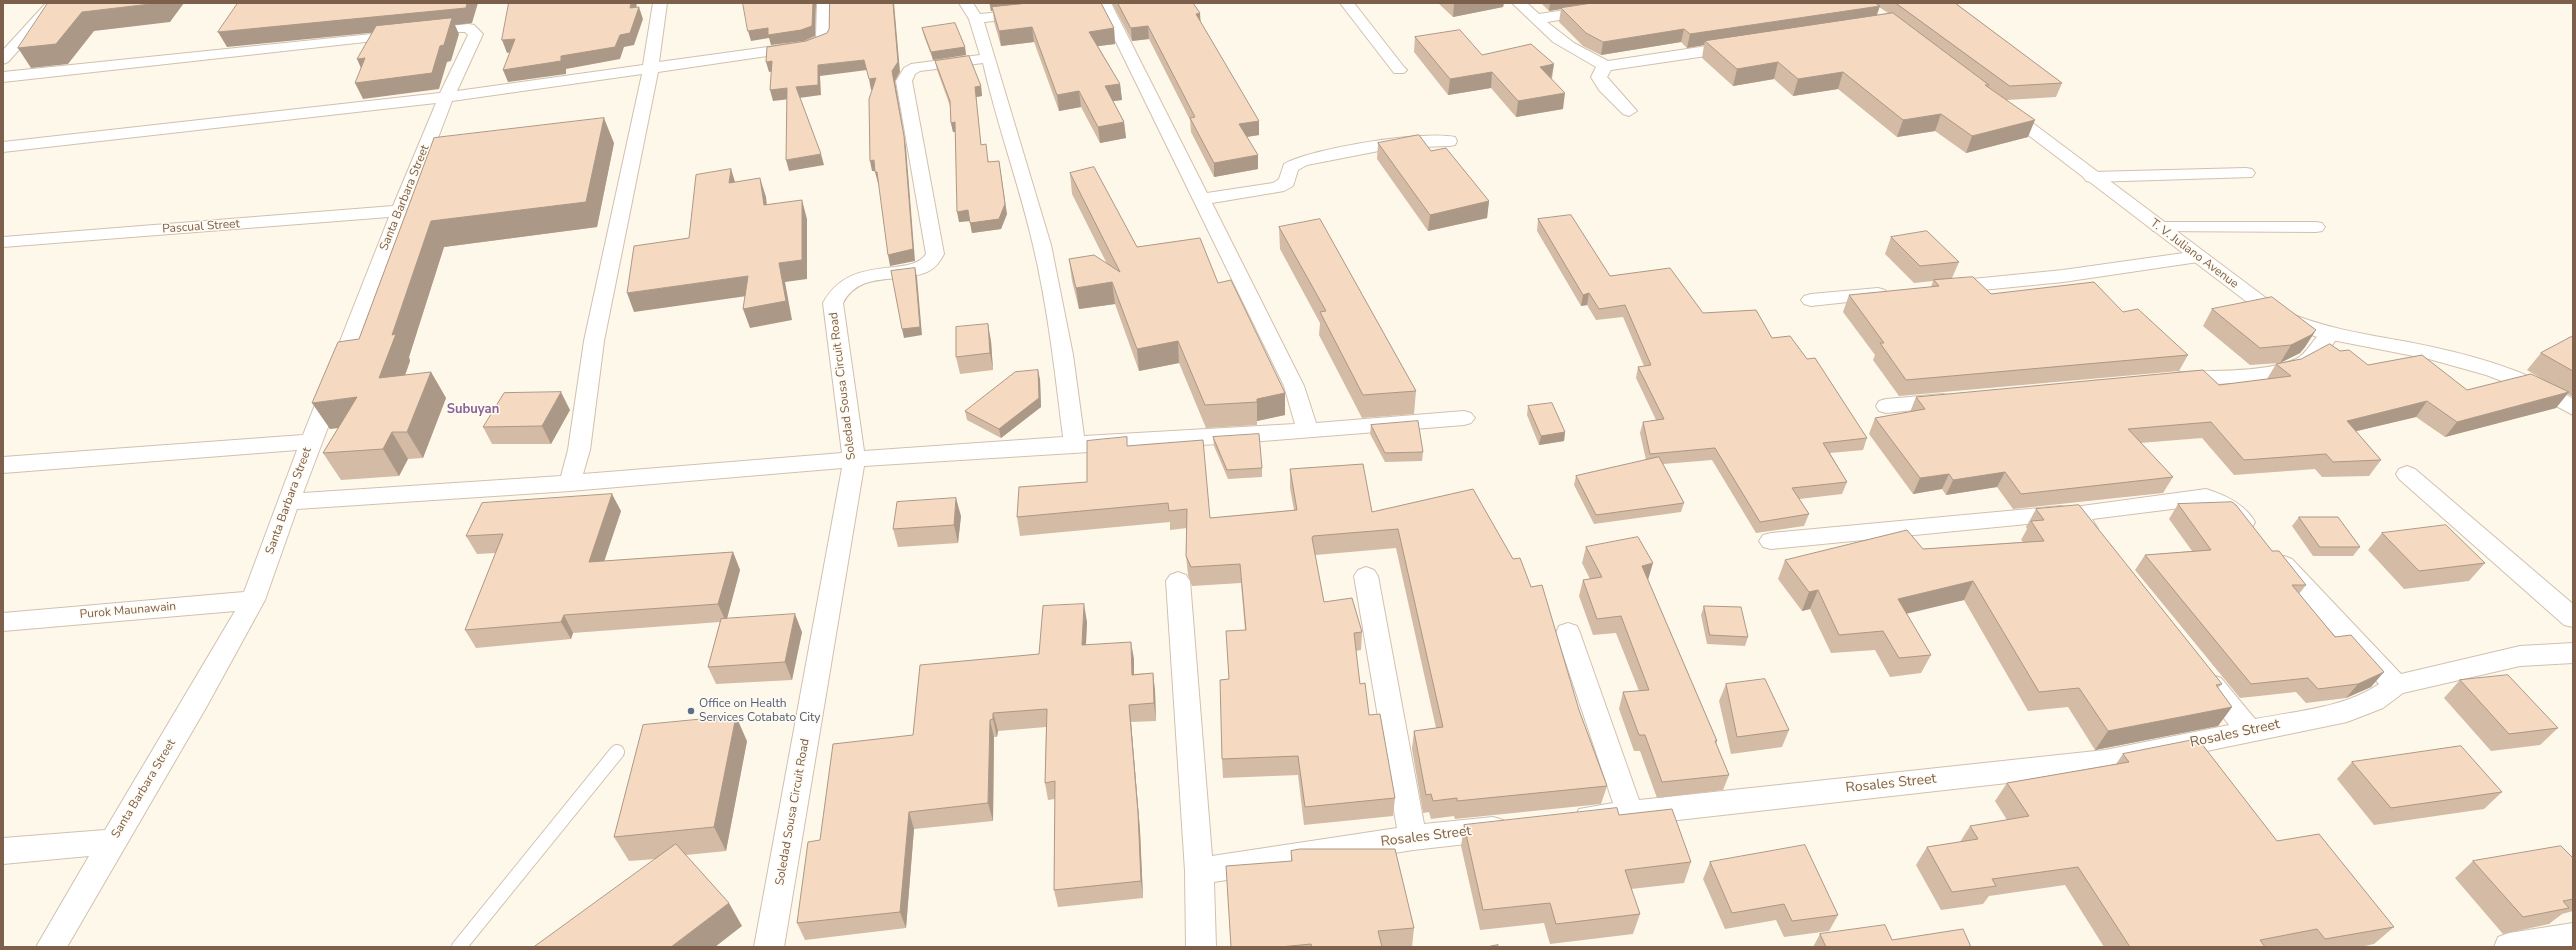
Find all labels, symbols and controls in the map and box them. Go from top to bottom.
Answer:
street label: Santa Barbara Street [377,143,433,253]
street label: T. V. Juliano Avenue [2147,216,2241,292]
street label: Pascual Street [162,217,240,237]
street label: Soledad Sousa Circuit Road [827,311,859,461]
district label: Subuyan [447,402,499,418]
street label: Santa Barbara Street [263,446,315,556]
street label: Purok Maunawain [79,600,177,622]
place label: Office on Health Services Cotabato City [699,697,820,725]
marker: Office on Health Services Cotabato City [686,706,696,716]
street label: Rosales Street [2189,716,2281,752]
street label: Santa Barbara Street [109,737,179,841]
street label: Soledad Sousa Circuit Road [773,738,813,886]
street label: Rosales Street [1845,771,1937,797]
street label: Rosales Street [1380,823,1472,851]

